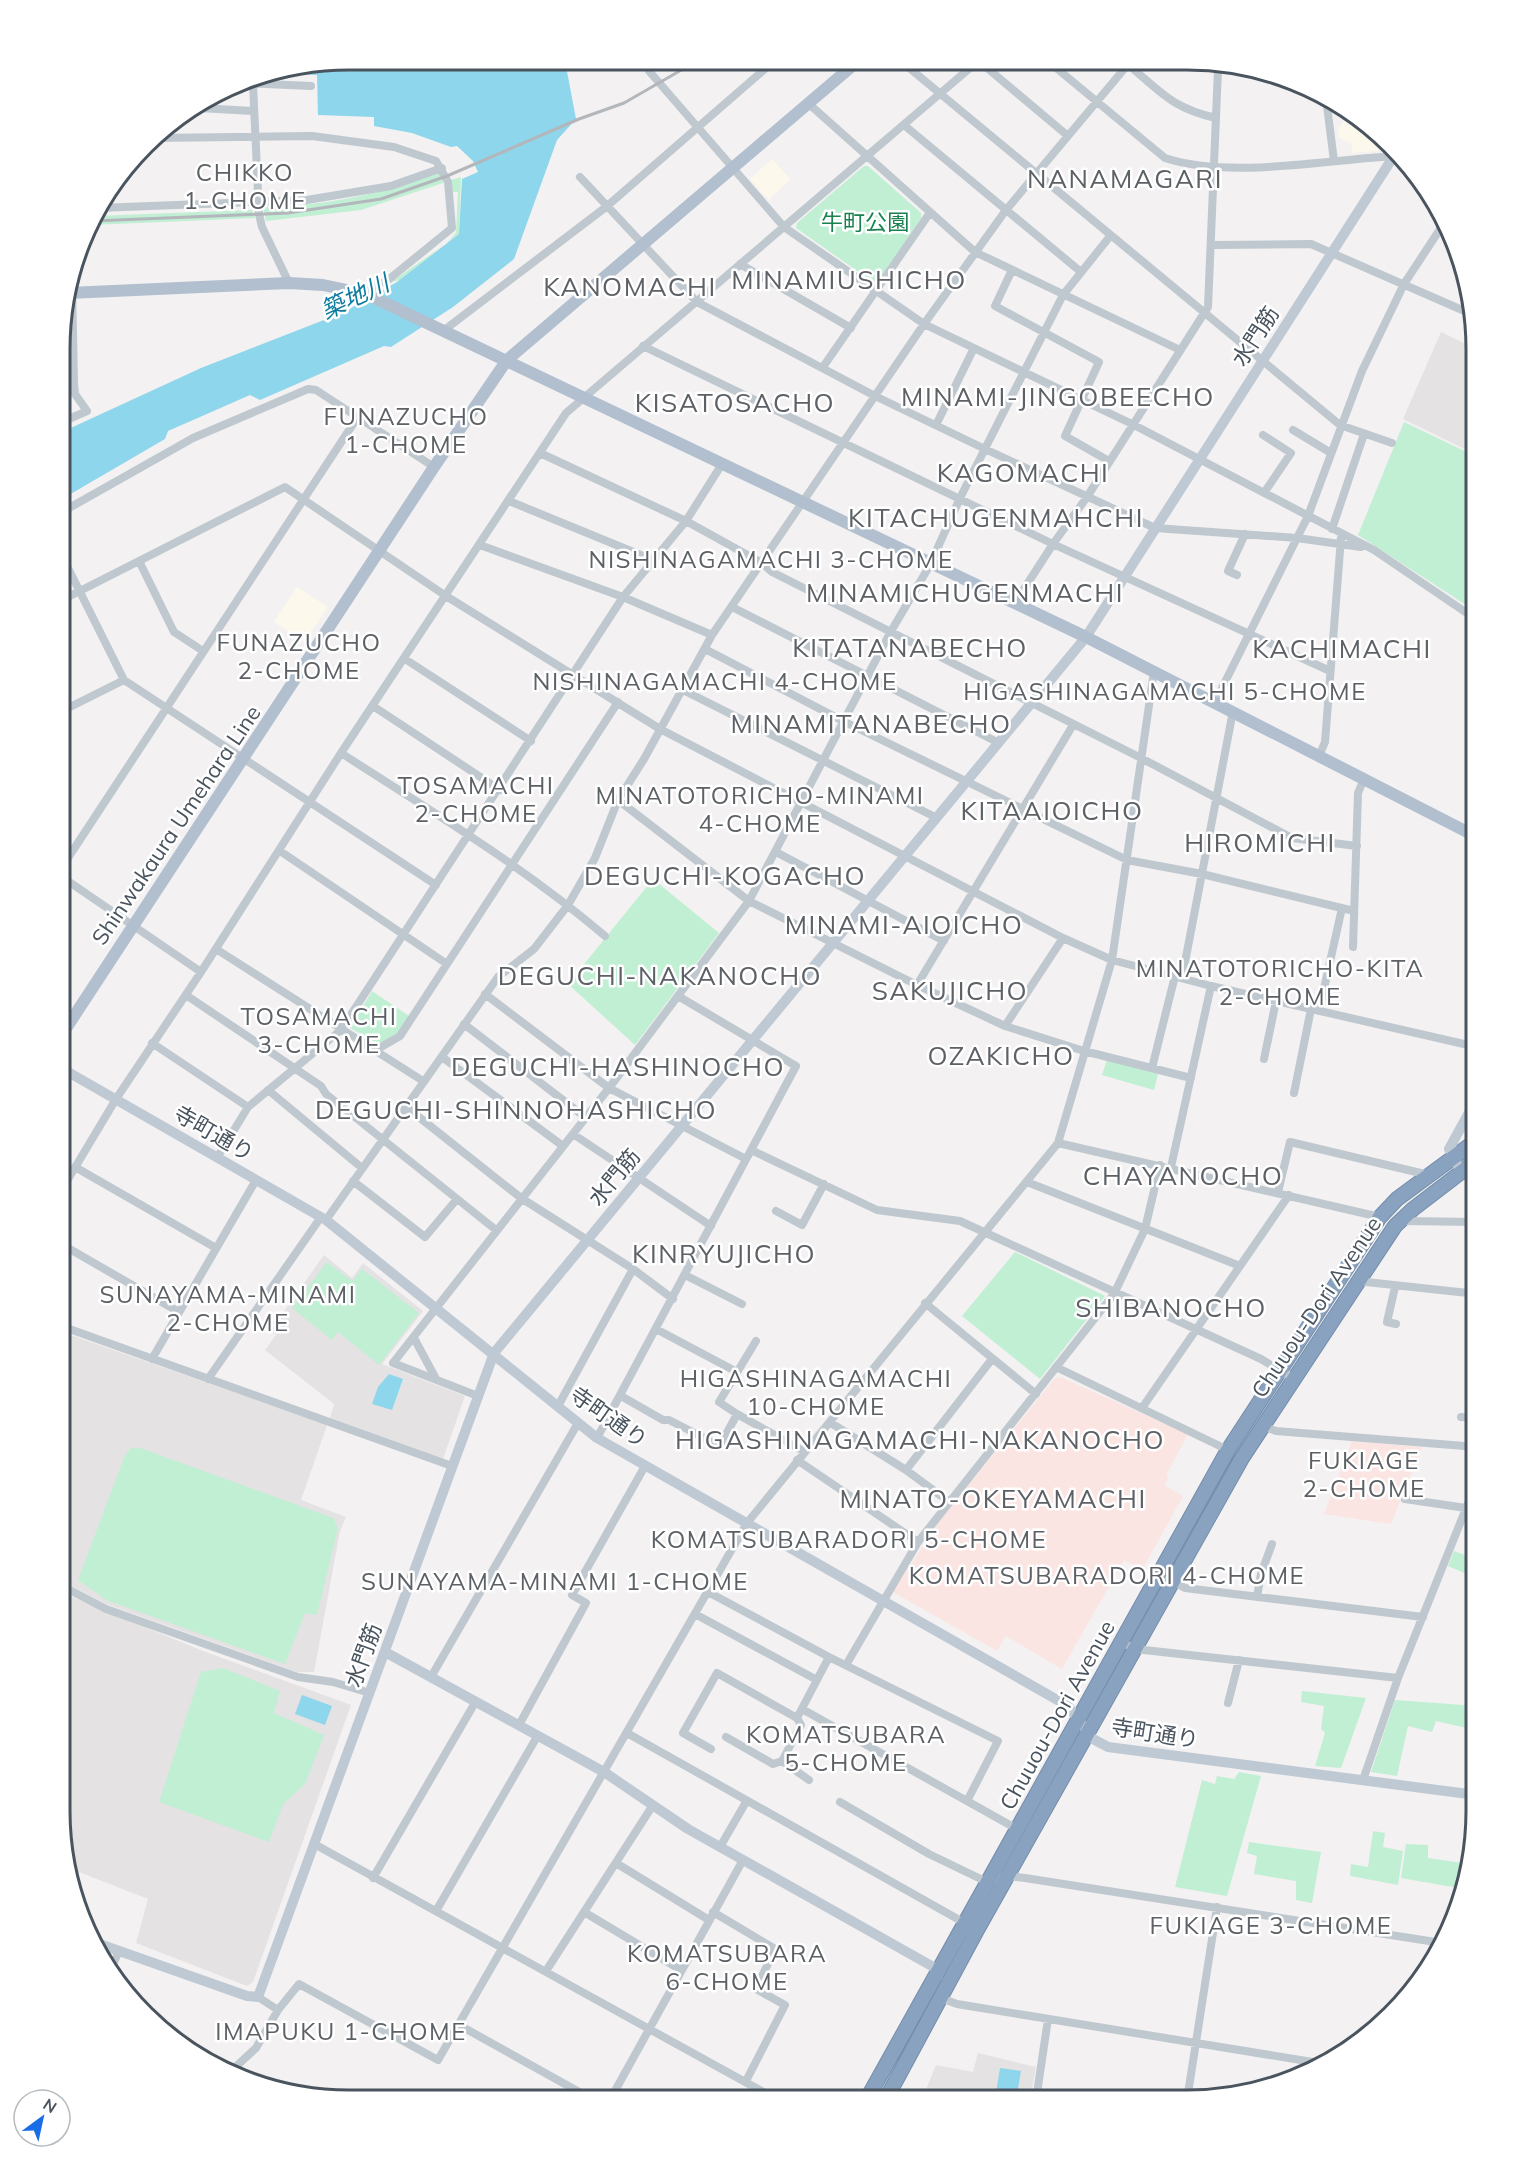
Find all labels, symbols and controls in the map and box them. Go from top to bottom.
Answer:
district label: CHIKKO 1-CHOME [183,157,307,215]
district label: NANAMAGARI [1027,162,1223,195]
park label: 牛町公園 [821,208,909,236]
district label: MINAMIUSHICHO [731,263,967,296]
water label: 築地川 [316,266,396,325]
district label: KANOMACHI [543,270,717,303]
street label: 水門筋 [1225,301,1285,371]
district label: MINAMI-JINGOBEECHO [901,380,1215,413]
district label: KISATOSACHO [635,386,835,419]
district label: FUNAZUCHO 1-CHOME [324,401,489,459]
district label: KAGOMACHI [937,456,1109,489]
district label: KITACHUGENMAHCHI [848,501,1144,534]
district label: NISHINAGAMACHI 3-CHOME [588,544,954,574]
district label: MINAMICHUGENMACHI [806,576,1124,609]
district label: FUNAZUCHO 2-CHOME [217,627,382,685]
district label: KITATANABECHO [792,631,1028,664]
district label: KACHIMACHI [1252,632,1432,665]
district label: NISHINAGAMACHI 4-CHOME [532,666,898,696]
district label: HIGASHINAGAMACHI 5-CHOME [963,676,1367,706]
street label: Shinwakaura Umehara Line [85,700,267,950]
district label: MINAMITANABECHO [730,707,1012,740]
district label: TOSAMACHI 2-CHOME [398,770,554,828]
district label: MINATOTORICHO-MINAMI 4-CHOME [595,780,925,838]
district label: KITAAIOICHO [961,794,1143,827]
district label: HIROMICHI [1184,826,1336,859]
district label: DEGUCHI-KOGACHO [584,859,866,892]
district label: MINAMI-AIOICHO [785,908,1023,941]
district label: MINATOTORICHO-KITA 2-CHOME [1136,953,1424,1011]
district label: DEGUCHI-NAKANOCHO [498,959,822,992]
district label: SAKUJICHO [872,974,1028,1007]
district label: TOSAMACHI 3-CHOME [241,1001,397,1059]
district label: OZAKICHO [927,1039,1075,1072]
district label: DEGUCHI-HASHINOCHO [451,1050,785,1083]
district label: DEGUCHI-SHINNOHASHICHO [315,1093,717,1126]
street label: 寺町通り [169,1099,259,1167]
street label: 水門筋 [582,1143,646,1211]
district label: CHAYANOCHO [1083,1159,1283,1192]
street label: Chuuou-Dori Avenue [1245,1211,1387,1403]
district label: KINRYUJICHO [632,1237,816,1270]
district label: SUNAYAMA-MINAMI 2-CHOME [100,1279,356,1337]
district label: SHIBANOCHO [1075,1291,1267,1324]
district label: HIGASHINAGAMACHI 10-CHOME [680,1363,952,1421]
street label: 寺町通り [565,1380,653,1454]
district label: HIGASHINAGAMACHI-NAKANOCHO [675,1423,1165,1456]
district label: FUKIAGE 2-CHOME [1302,1445,1426,1503]
district label: MINATO-OKEYAMACHI [839,1482,1147,1515]
district label: KOMATSUBARADORI 5-CHOME [651,1524,1047,1554]
district label: KOMATSUBARADORI 4-CHOME [909,1560,1305,1590]
district label: SUNAYAMA-MINAMI 1-CHOME [361,1566,749,1596]
street label: Chuuou-Dori Avenue [993,1615,1121,1815]
street label: 水門筋 [339,1619,387,1691]
street label: 寺町通り [1109,1712,1201,1754]
district label: KOMATSUBARA 5-CHOME [746,1719,946,1777]
district label: FUKIAGE 3-CHOME [1150,1910,1392,1940]
district label: KOMATSUBARA 6-CHOME [627,1938,827,1996]
district label: IMAPUKU 1-CHOME [215,2016,467,2046]
north arrow [12,2088,72,2148]
text: N [40,2094,61,2117]

